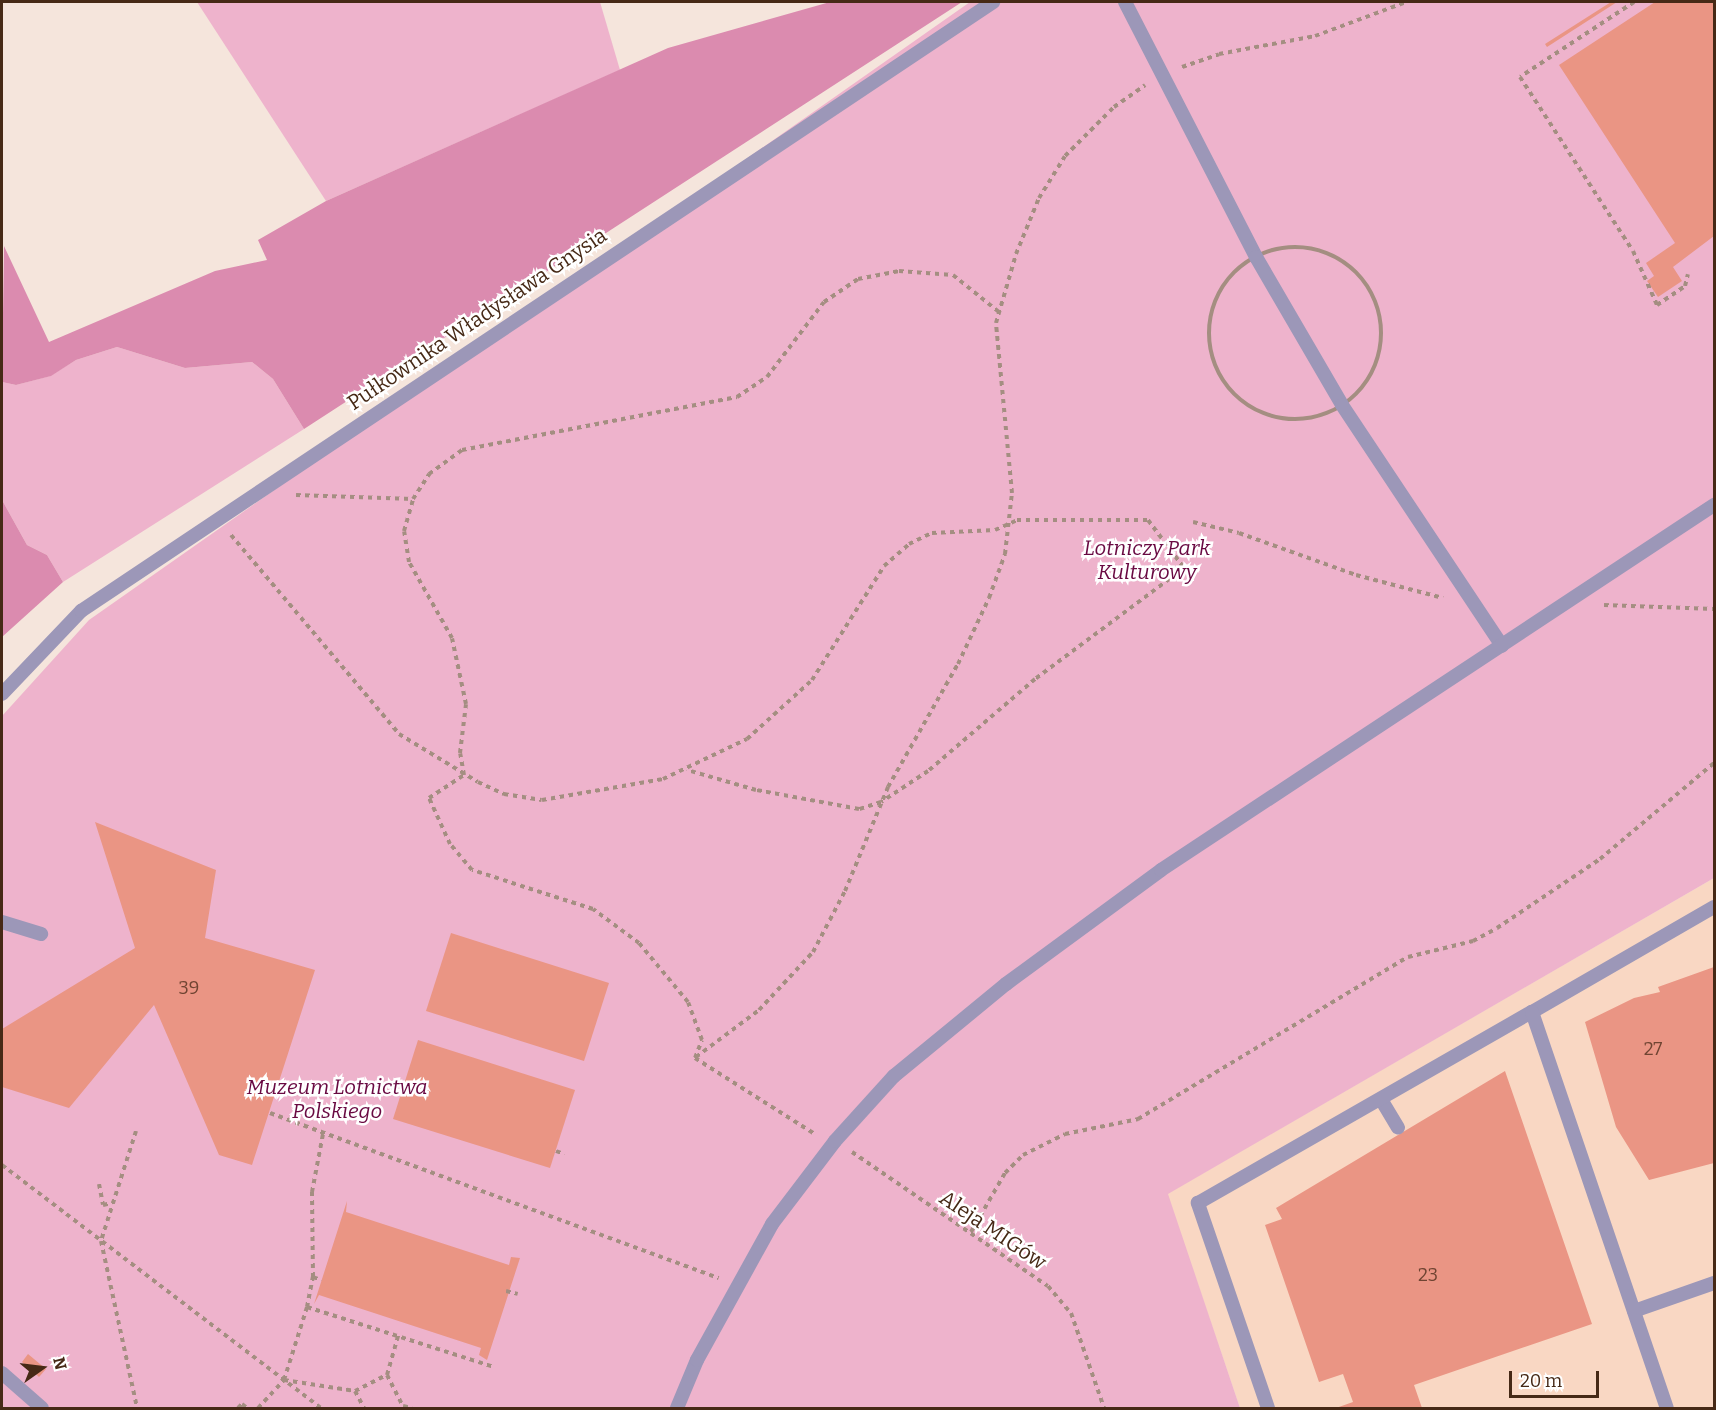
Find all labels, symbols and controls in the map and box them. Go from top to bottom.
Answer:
street label: Pułkownika Władysława Gnysia [342,223,612,415]
park label: Lotniczy Park Kulturowy [1084,535,1210,585]
house number: 39 [179,977,199,999]
house number: 27 [1644,1038,1662,1060]
park label: Muzeum Lotnictwa Polskiego [246,1074,428,1124]
street label: Aleja MIGów [935,1185,1051,1275]
house number: 23 [1418,1264,1438,1286]
north arrow [12,1338,72,1398]
text: N [49,1355,71,1372]
scale bar [1512,1359,1602,1397]
text: 20 m [1520,1370,1562,1392]

